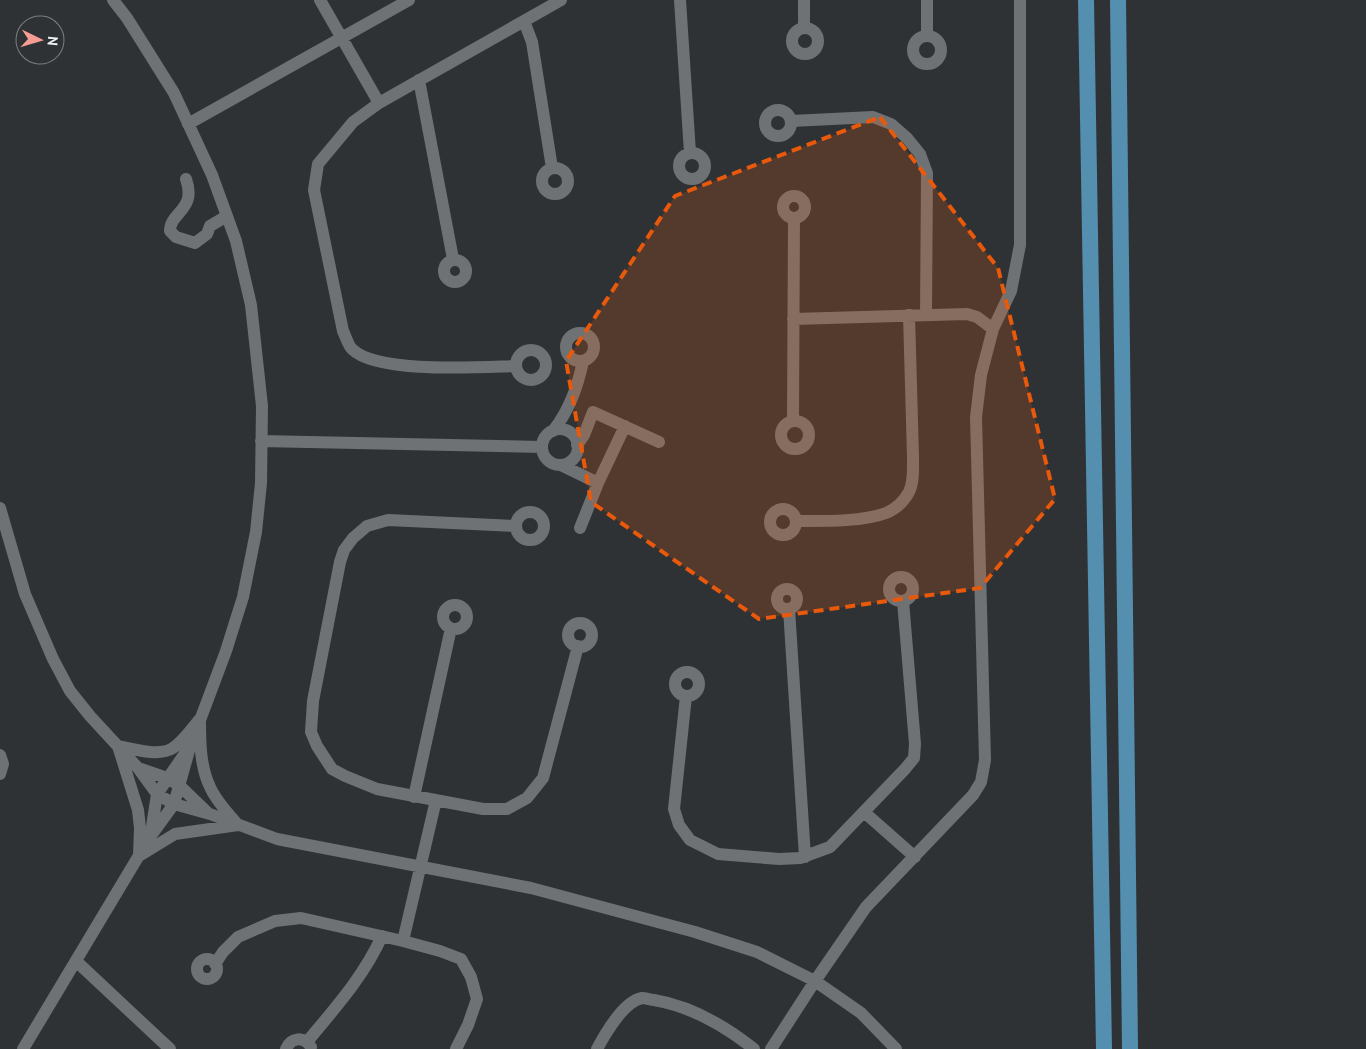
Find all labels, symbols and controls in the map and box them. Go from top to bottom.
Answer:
north arrow [15,15,65,65]
text: N [44,36,62,47]

